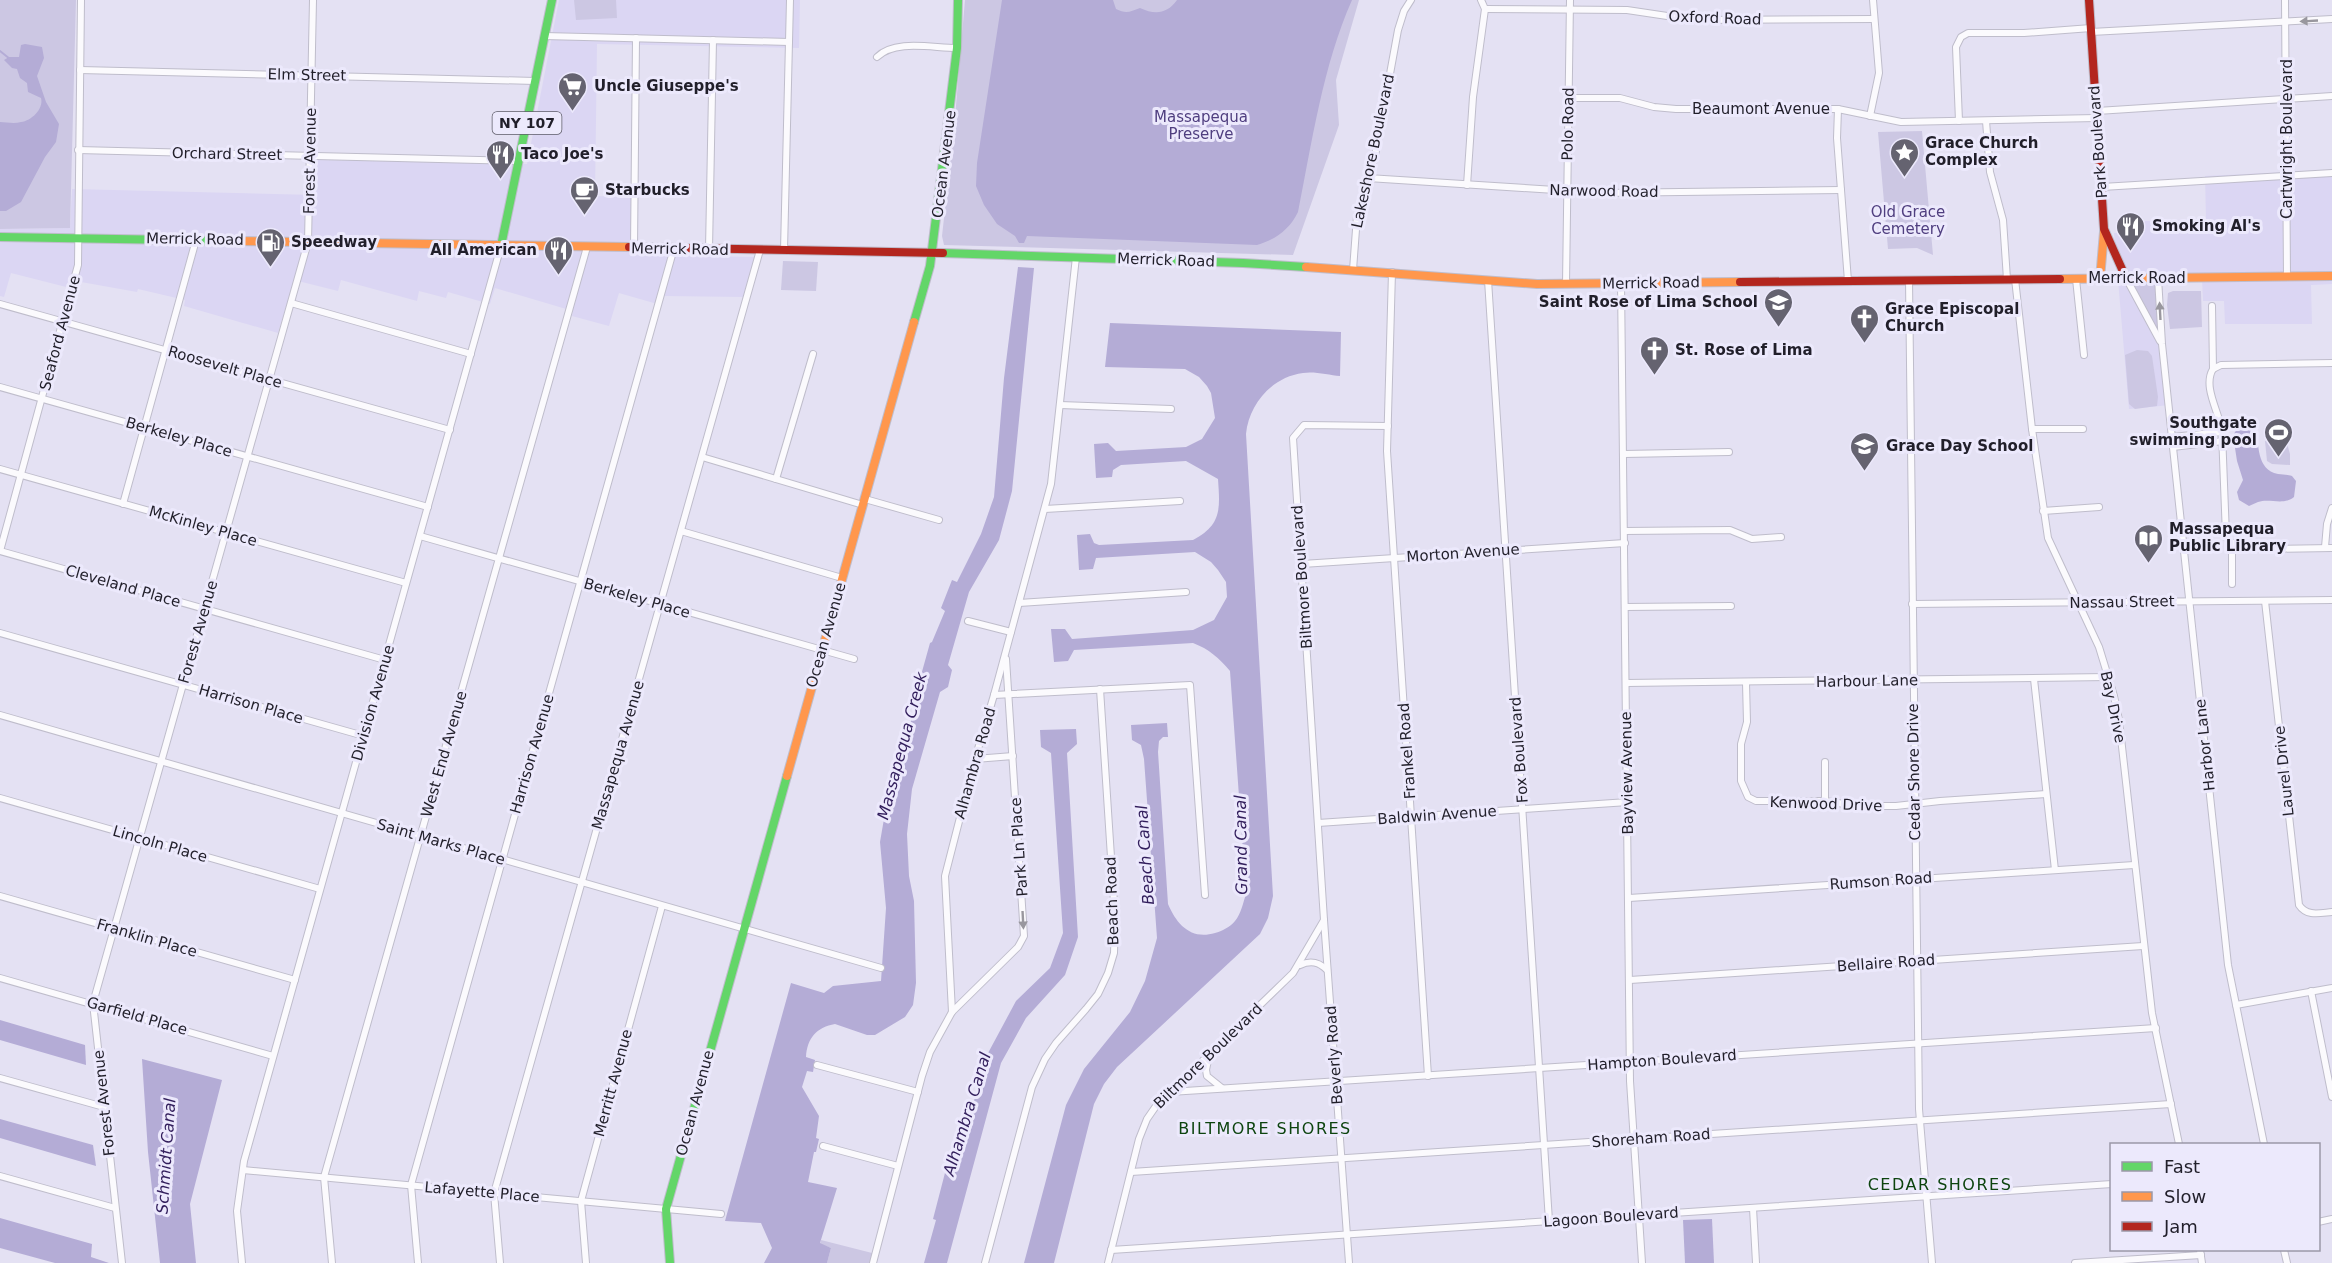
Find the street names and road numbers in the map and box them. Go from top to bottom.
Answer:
street label: Oxford Road [1668,7,1762,29]
street label: Cartwright Boulevard [2278,59,2296,219]
street label: Elm Street [268,65,347,85]
street label: Lakeshore Boulevard [1348,72,1398,230]
street label: Park Boulevard [2085,85,2111,199]
street label: Polo Road [1558,87,1578,161]
street label: Beaumont Avenue [1692,100,1830,118]
street label: Forest Avenue [300,108,320,214]
street label: Ocean Avenue [928,109,960,219]
road number: NY 107 [492,112,562,134]
street label: Orchard Street [172,144,282,164]
street label: Narwood Road [1549,181,1659,201]
street label: Merrick Road [146,229,244,249]
street label: Merrick Road [631,239,729,259]
street label: Merrick Road [1117,249,1215,271]
street label: Merrick Road [2088,269,2186,287]
street label: Merrick Road [1602,273,1700,293]
street label: Seaford Avenue [36,274,84,392]
street label: Roosevelt Place [166,342,284,392]
street label: Berkeley Place [124,413,234,461]
street label: McKinley Place [147,502,259,550]
street label: Biltmore Boulevard [1288,505,1316,649]
street label: Morton Avenue [1406,540,1520,566]
street label: Cleveland Place [63,561,183,611]
street label: Berkeley Place [582,574,692,622]
street label: Forest Avenue [175,578,221,686]
street label: Ocean Avenue [802,580,850,690]
street label: Nassau Street [2069,592,2175,612]
street label: Division Avenue [348,643,398,763]
street label: Bay Drive [2097,669,2129,745]
street label: Harbour Lane [1816,671,1918,691]
street label: Massapequa Avenue [588,678,648,832]
street label: Harrison Place [197,680,305,728]
street label: West End Avenue [417,689,471,819]
street label: Harrison Avenue [506,692,558,816]
street label: Fox Boulevard [1506,696,1532,804]
street label: Harbor Lane [2191,698,2219,792]
street label: Frankel Road [1395,702,1419,800]
street label: Cedar Shore Drive [1904,703,1924,841]
street label: Alhambra Road [950,705,1000,821]
street label: Bayview Avenue [1617,711,1637,835]
street label: Laurel Drive [2270,725,2298,817]
street label: Kenwood Drive [1769,793,1883,815]
street label: Park Ln Place [1007,797,1031,897]
street label: Baldwin Avenue [1377,802,1497,828]
street label: Saint Marks Place [375,815,507,869]
street label: Lincoln Place [111,822,209,866]
street label: Beach Road [1101,856,1123,946]
street label: Rumson Road [1829,868,1933,894]
street label: Franklin Place [95,915,199,961]
street label: Bellaire Road [1836,951,1936,975]
street label: Garfield Place [85,993,189,1039]
street label: Biltmore Boulevard [1150,1000,1266,1112]
street label: Beverly Road [1322,1005,1346,1105]
street label: Merritt Avenue [590,1027,636,1139]
street label: Hampton Boulevard [1587,1046,1737,1074]
street label: Ocean Avenue [672,1048,718,1158]
street label: Forest Avenue [89,1049,119,1157]
street label: Shoreham Road [1591,1125,1711,1151]
street label: Lafayette Place [424,1178,540,1206]
street label: Lagoon Boulevard [1543,1203,1679,1231]

